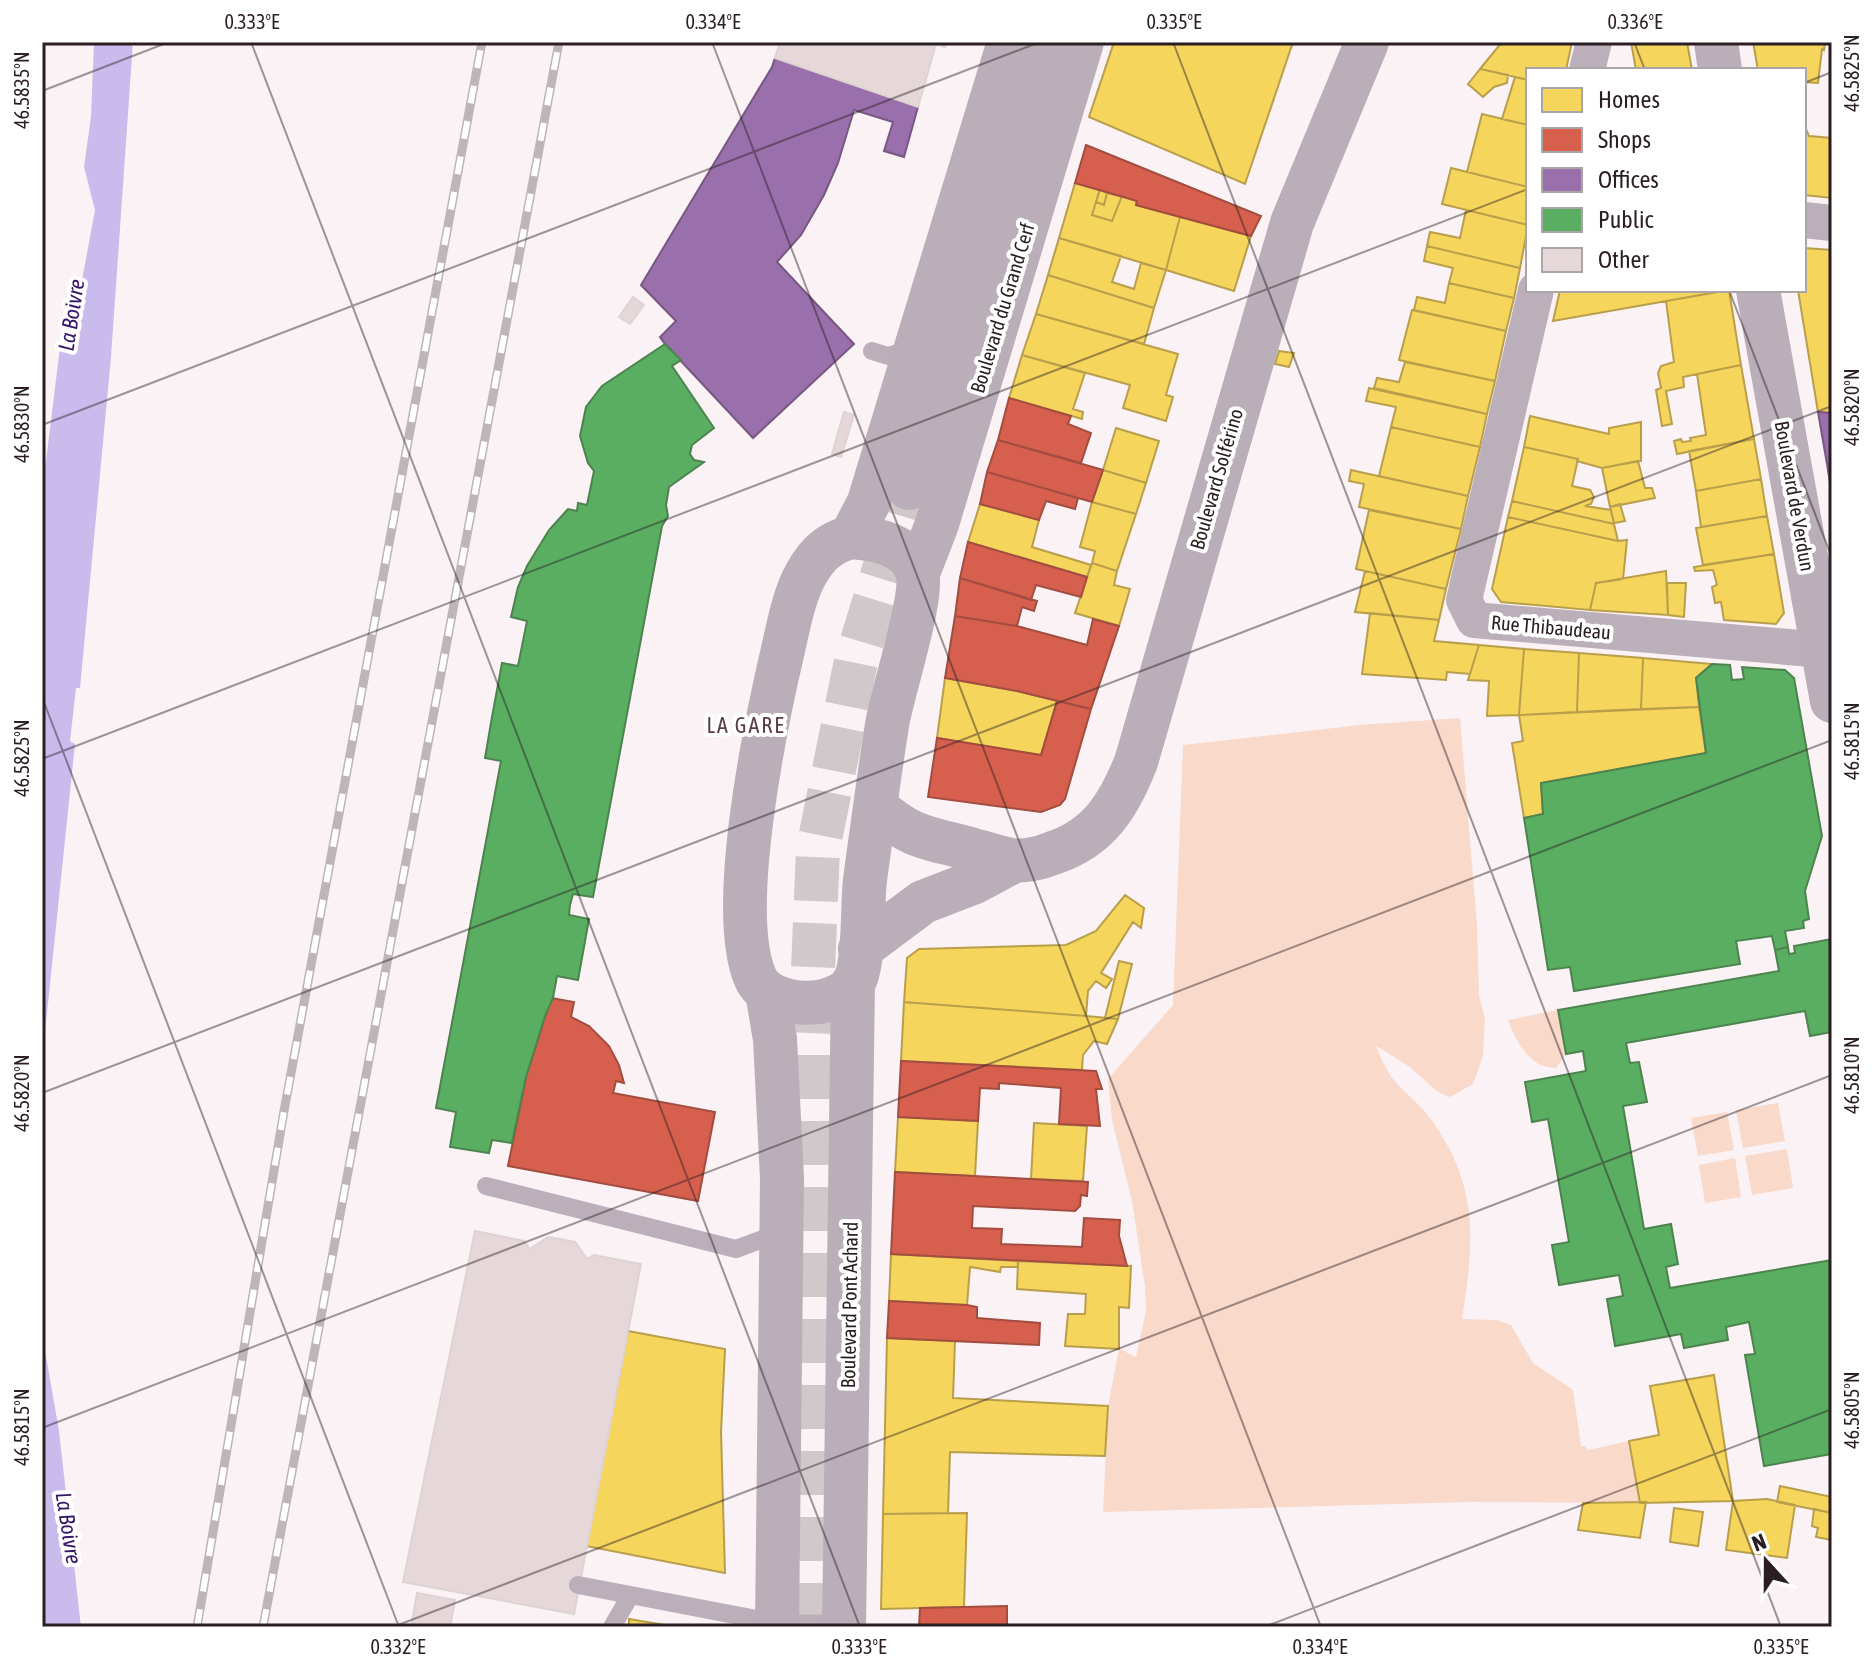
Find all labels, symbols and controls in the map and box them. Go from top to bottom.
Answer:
text: 0.333°E [224,10,280,33]
text: 0.334°E [685,10,741,33]
text: 0.335°E [1146,10,1202,33]
text: 0.336°E [1607,10,1663,33]
text: 46.5825°N [1840,34,1863,112]
text: 46.5835°N [10,51,33,129]
legend [1526,68,1806,292]
text: Homes [1598,86,1660,113]
text: Shops [1598,126,1651,153]
text: Offices [1598,166,1659,193]
text: Public [1598,206,1654,233]
street label: Boulevard du Grand Cerf [965,220,1039,396]
text: Other [1598,246,1649,273]
water label: La Boivre [52,277,90,353]
text: 46.5820°N [1840,368,1863,446]
text: 46.5830°N [10,385,33,463]
street label: Boulevard Solférino [1185,406,1247,552]
street label: Boulevard de Verdun [1770,419,1820,573]
street label: Rue Thibaudeau [1490,610,1612,644]
text: 46.5815°N [1840,702,1863,780]
district label: LA GARE [706,712,786,738]
text: 46.5825°N [10,719,33,797]
text: 46.5810°N [1840,1036,1863,1114]
text: 46.5820°N [10,1054,33,1132]
street label: Boulevard Pont Achard [836,1221,862,1389]
text: 46.5805°N [1840,1371,1863,1449]
text: 46.5815°N [10,1388,33,1466]
water label: La Boivre [50,1490,88,1566]
north arrow [1726,1521,1806,1601]
text: N [1748,1528,1770,1557]
text: 0.332°E [370,1635,426,1658]
text: 0.333°E [831,1635,887,1658]
text: 0.334°E [1292,1635,1348,1658]
text: 0.335°E [1753,1635,1809,1658]

